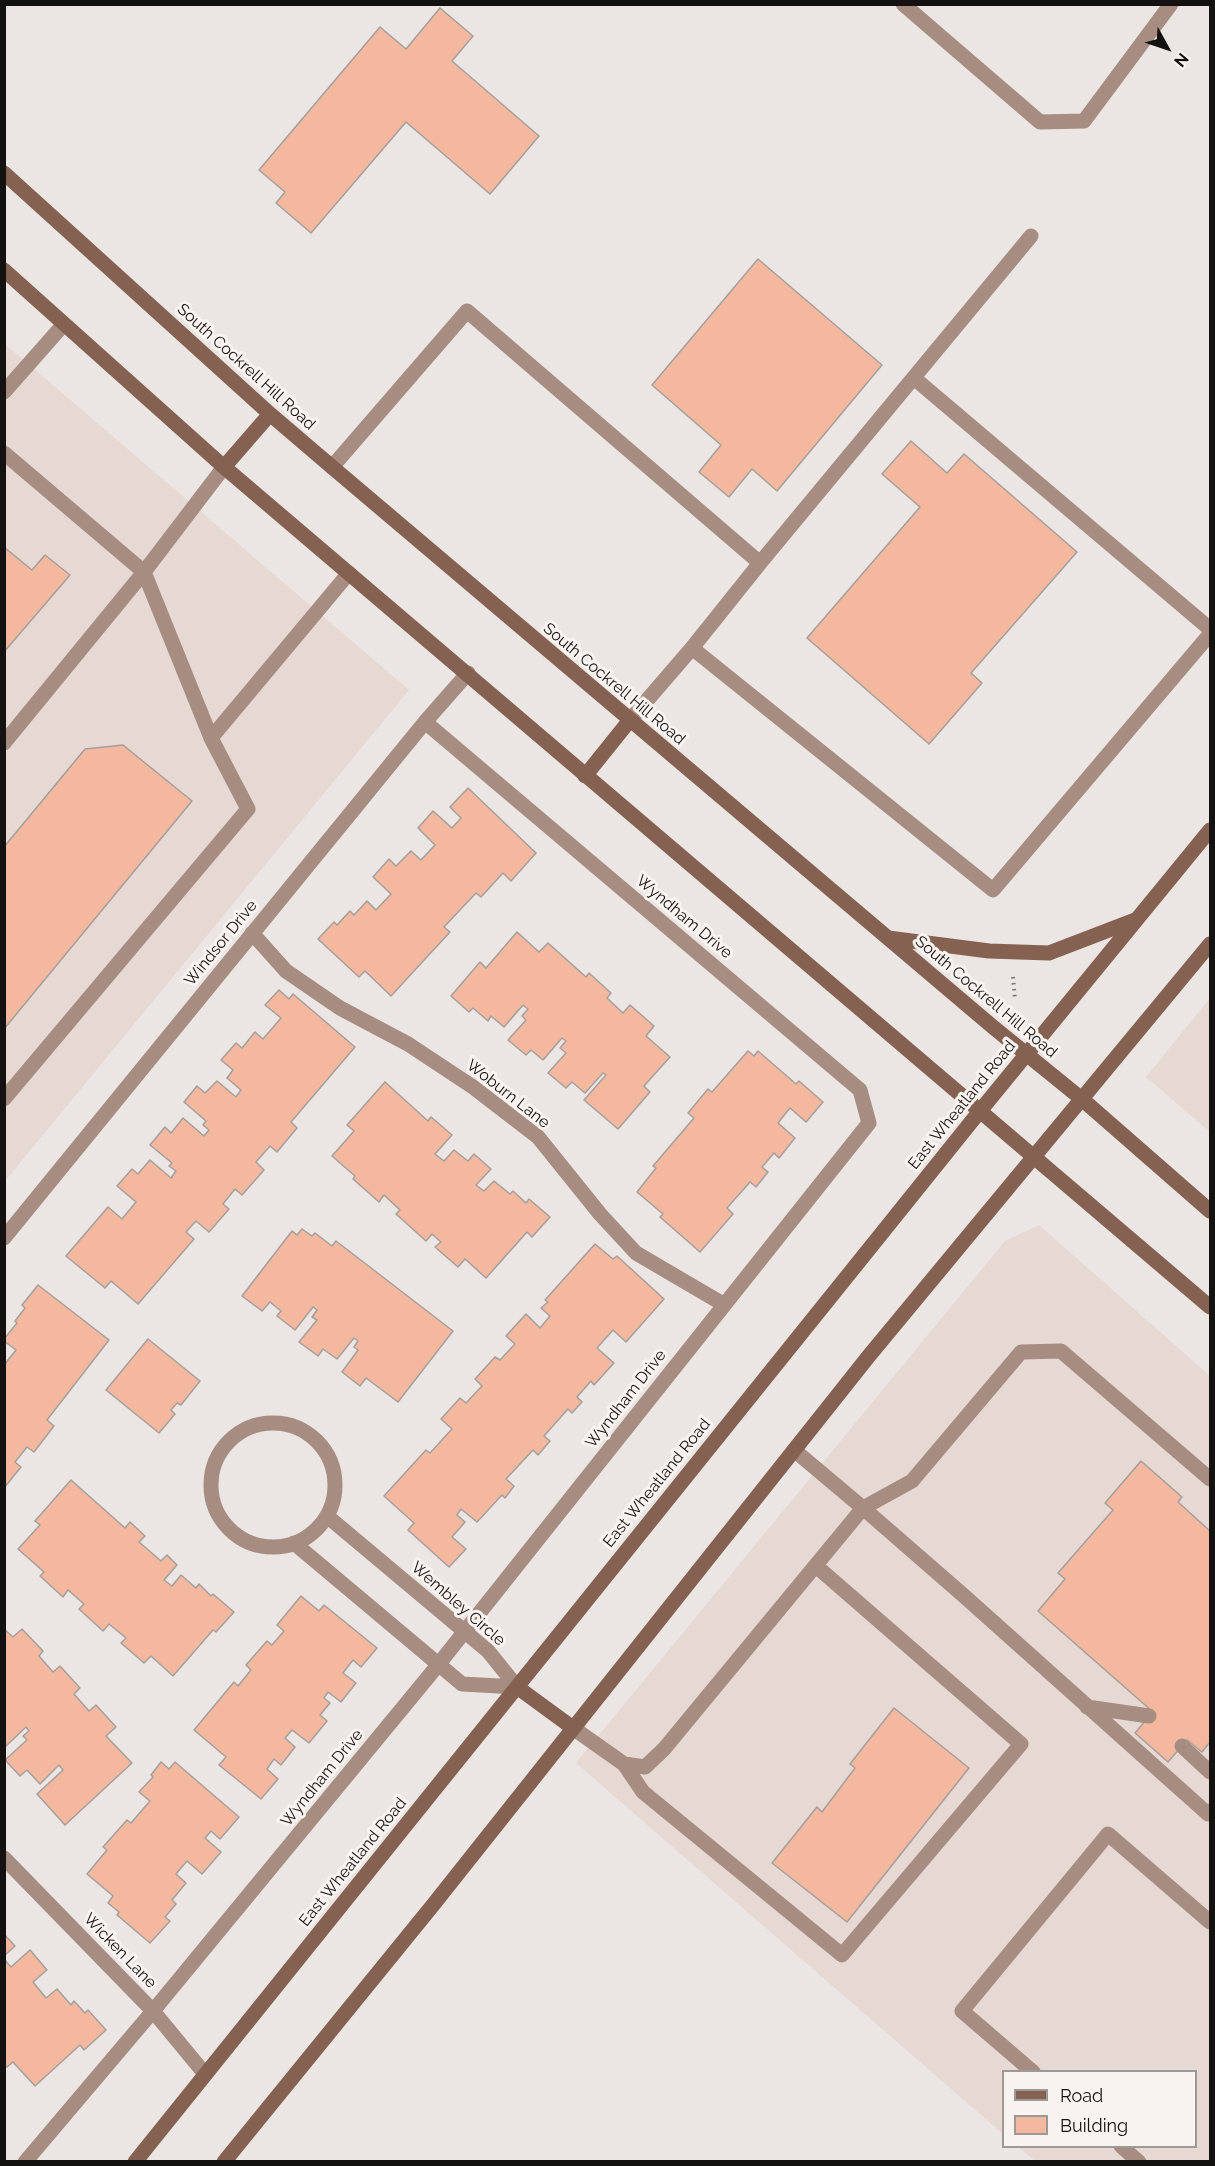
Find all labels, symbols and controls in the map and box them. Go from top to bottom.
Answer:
north arrow [1137,18,1197,78]
text: N [1170,49,1192,71]
street label: South Cockrell Hill Road [173,300,319,434]
street label: South Cockrell Hill Road [539,619,689,749]
street label: Wyndham Drive [632,871,736,963]
street label: Windsor Drive [181,896,261,990]
street label: South Cockrell Hill Road [911,932,1061,1062]
street label: East Wheatland Road [904,1037,1020,1173]
street label: Woburn Lane [463,1056,553,1132]
street label: Wyndham Drive [582,1346,670,1452]
street label: East Wheatland Road [599,1415,715,1551]
street label: Wembley Circle [407,1558,509,1650]
street label: Wyndham Drive [277,1726,367,1830]
street label: East Wheatland Road [295,1794,411,1930]
street label: Wicken Lane [80,1910,160,1992]
legend [1002,2070,1197,2148]
text: Road [1060,2085,1103,2106]
text: Building [1060,2115,1128,2136]

